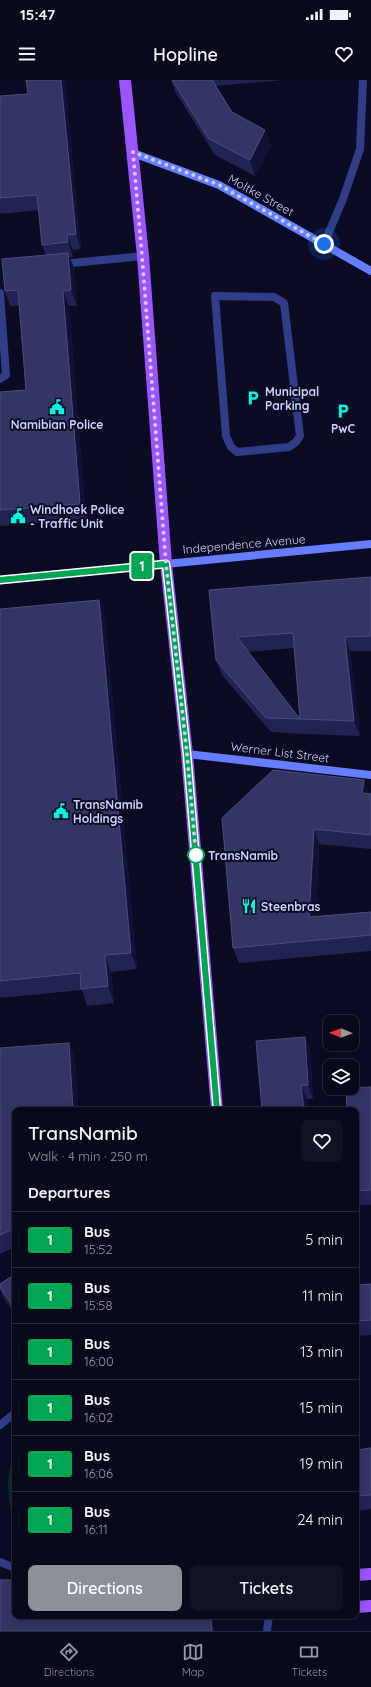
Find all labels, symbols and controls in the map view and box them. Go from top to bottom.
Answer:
text: 15:47 [20,5,55,24]
icon: menu [16,43,38,65]
text: Hopline [153,43,218,66]
icon: heart [333,43,355,65]
street label: Moltke Street [225,171,297,219]
your location [314,234,334,254]
place label: Municipal Parking [265,384,319,413]
parking icon: Municipal Parking [244,389,262,407]
public building icon: Namibian Police [48,398,66,416]
parking icon: PwC [334,402,352,420]
place label: Namibian Police [11,417,103,432]
place label: PwC [331,421,356,436]
place label: Windhoek Police - Traffic Unit [30,502,125,531]
public building icon: Windhoek Police - Traffic Unit [9,507,27,525]
street label: Independence Avenue [182,531,306,557]
line badge: 1 [129,553,155,579]
text: 1 [139,557,145,575]
street label: Werner List Street [230,739,330,765]
place label: TransNamib Holdings [73,797,144,826]
public building icon: TransNamib Holdings [52,802,70,820]
marker: TransNamib [187,846,205,864]
place label: TransNamib [208,848,279,863]
restaurant icon: Steenbras [240,897,258,915]
place label: Steenbras [261,899,320,914]
north arrow [323,1015,359,1051]
map controls [323,1015,359,1095]
button: layers [323,1059,359,1095]
button: heart [301,1120,343,1162]
text: TransNamib [28,1121,138,1145]
text: Walk · 4 min · 250 m [28,1148,148,1164]
text: Departures [28,1183,110,1202]
text: Bus [84,1222,110,1241]
text: 5 min [305,1230,343,1249]
text: 1 [47,1231,53,1249]
text: 15:52 [84,1241,113,1257]
text: Bus [84,1278,110,1297]
text: 11 min [302,1286,343,1305]
text: 1 [47,1287,53,1305]
text: 15:58 [84,1297,112,1313]
text: Bus [84,1334,110,1353]
text: 13 min [300,1342,343,1361]
text: 1 [47,1343,53,1361]
text: 16:00 [84,1353,114,1369]
text: Bus [84,1390,110,1409]
text: 15 min [300,1398,343,1417]
text: 1 [47,1399,53,1417]
text: 16:02 [84,1409,113,1425]
text: Bus [84,1446,110,1465]
text: 19 min [299,1454,343,1473]
text: 1 [47,1455,53,1473]
text: 16:06 [84,1465,113,1481]
text: Bus [84,1502,110,1521]
text: 24 min [297,1510,343,1529]
text: 1 [47,1511,53,1529]
text: 16:11 [84,1521,108,1537]
button: Directions [28,1565,182,1611]
button: Tickets [190,1565,343,1611]
tab: Directions [44,1641,94,1679]
tab: Map [182,1641,204,1679]
tab: Tickets [292,1641,327,1679]

